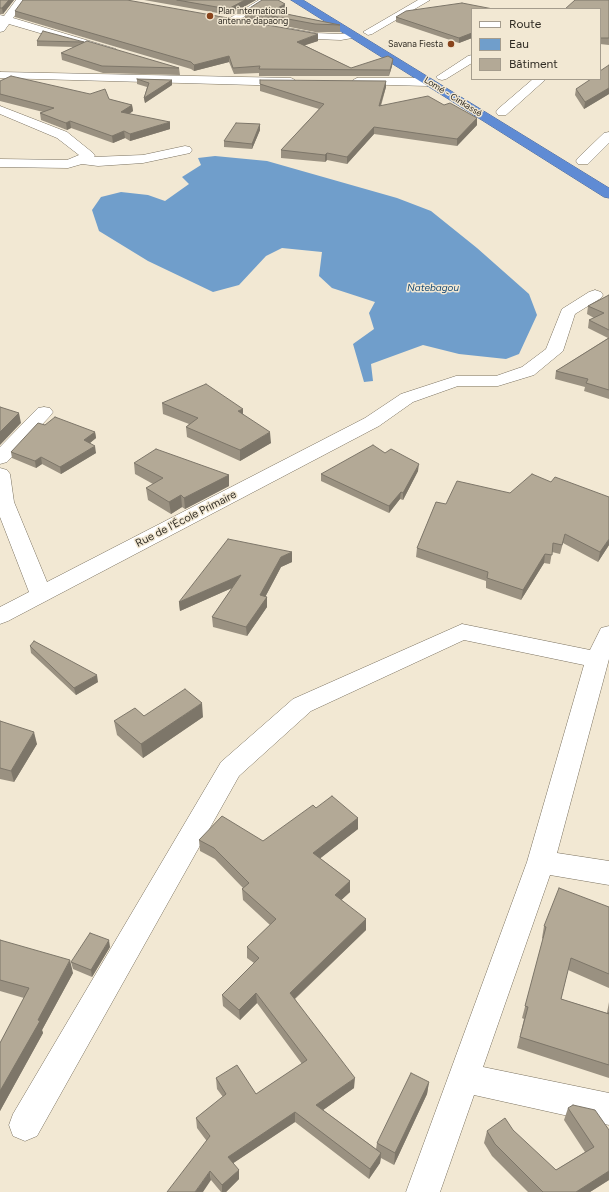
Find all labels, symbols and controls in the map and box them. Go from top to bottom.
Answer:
place label: Plan international antenne dapaong [218,6,288,27]
legend [471,8,601,80]
marker: Plan international antenne dapaong [205,11,215,21]
text: Route [509,17,541,31]
text: Eau [509,37,529,51]
place label: Savana Fiesta [388,39,443,49]
marker: Savana Fiesta [446,39,456,49]
text: Bâtiment [509,57,558,71]
street label: Lomé - Cinkassé [422,75,484,119]
water label: Natebagou [407,282,459,294]
street label: Rue de l'École Primaire [133,488,239,550]

